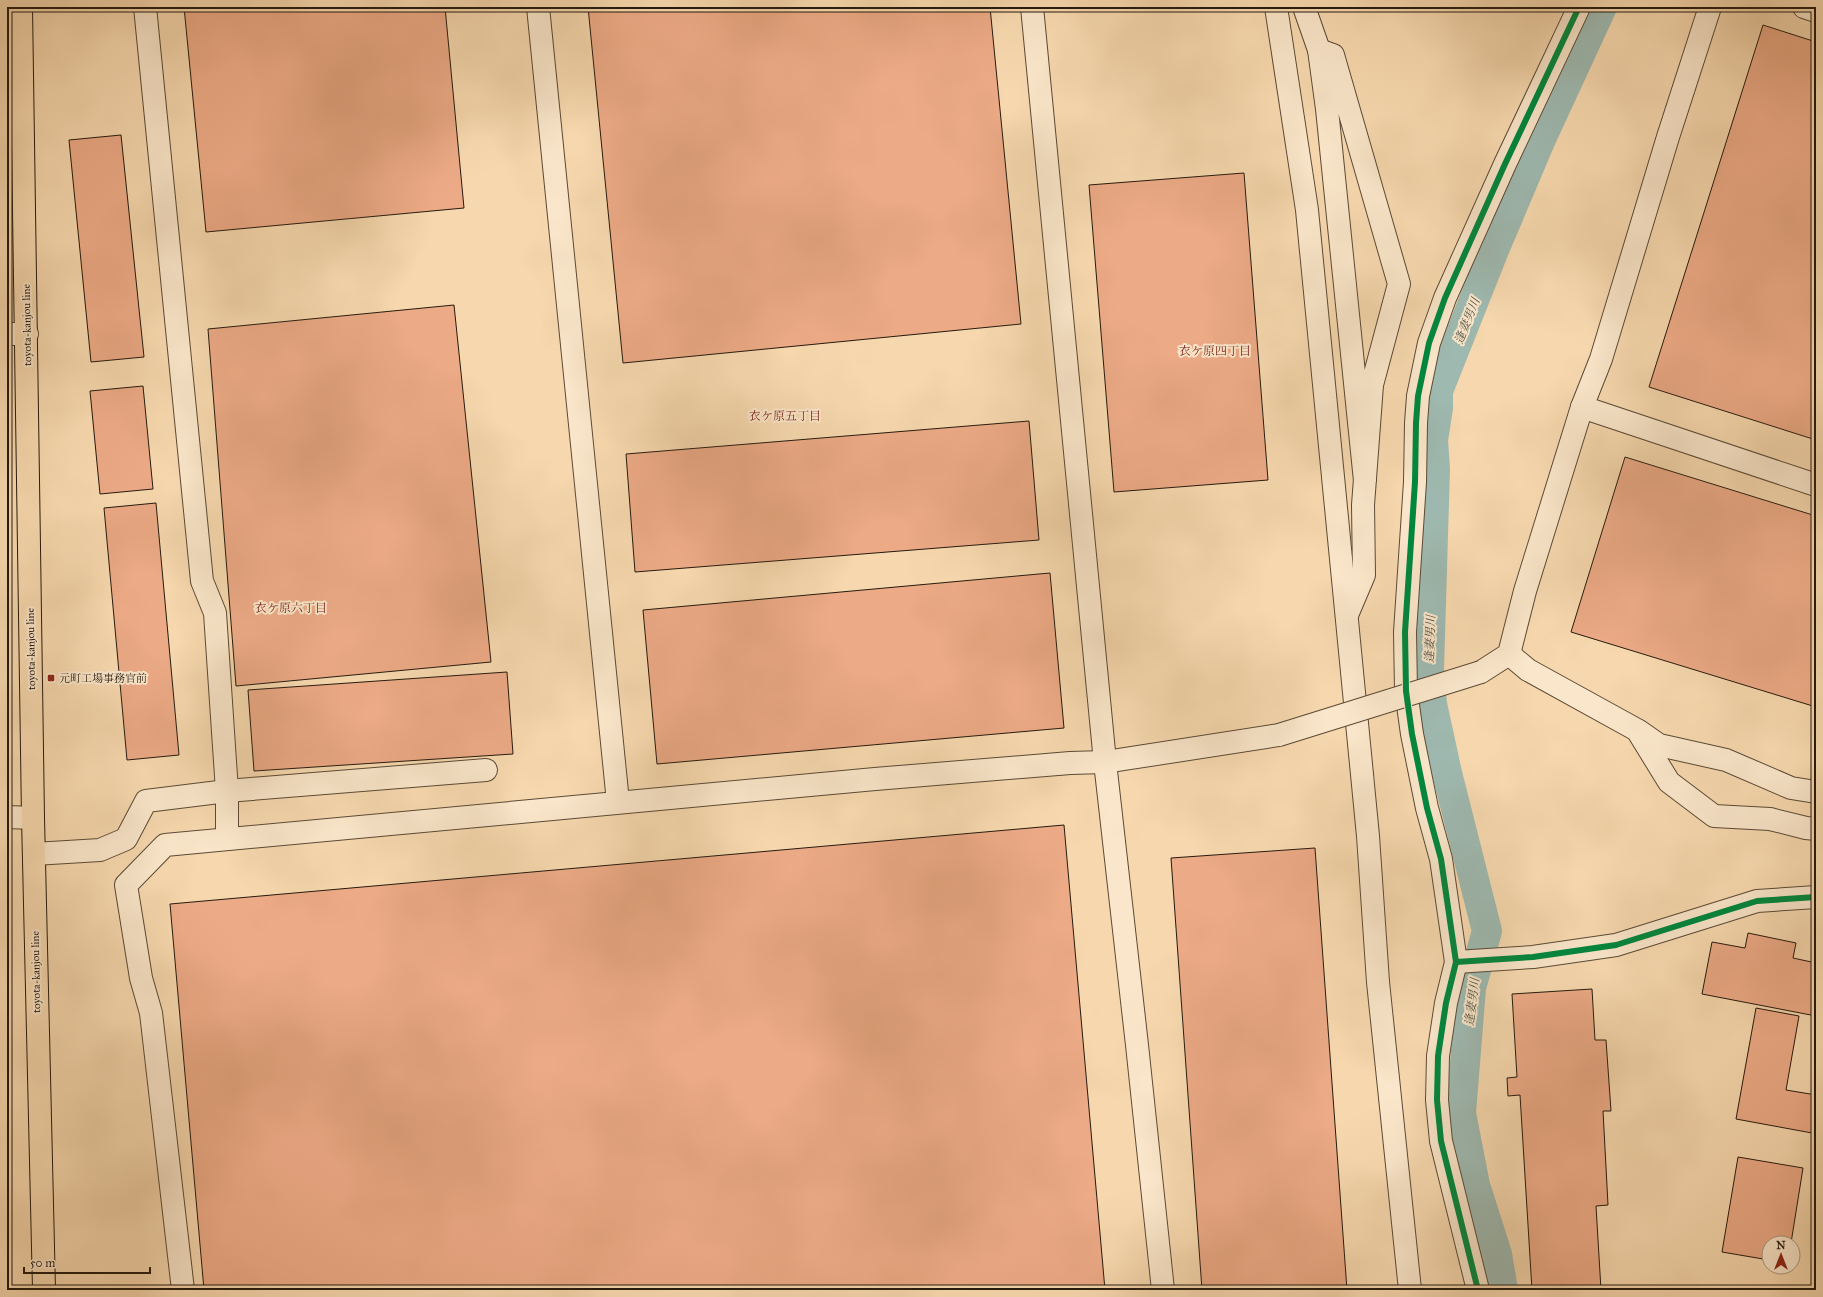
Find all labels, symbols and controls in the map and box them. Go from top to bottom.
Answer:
street label: toyota-kanjou line [20,284,34,366]
water label: 逢妻男川 [1452,294,1483,346]
district label: 衣ケ原四丁目 [1179,344,1251,358]
district label: 衣ケ原五丁目 [749,409,821,423]
district label: 衣ケ原六丁目 [255,601,327,615]
street label: toyota-kanjou line [24,608,38,690]
water label: 逢妻男川 [1422,613,1438,663]
place label: 元町工場事務官前 [59,672,147,685]
marker: 元町工場事務官前 [46,673,56,683]
street label: toyota-kanjou line [29,931,43,1013]
water label: 逢妻男川 [1462,975,1482,1027]
north arrow [1761,1235,1801,1275]
text: N [1776,1239,1786,1252]
scale bar [24,1249,150,1275]
text: 50 m [30,1256,55,1270]

